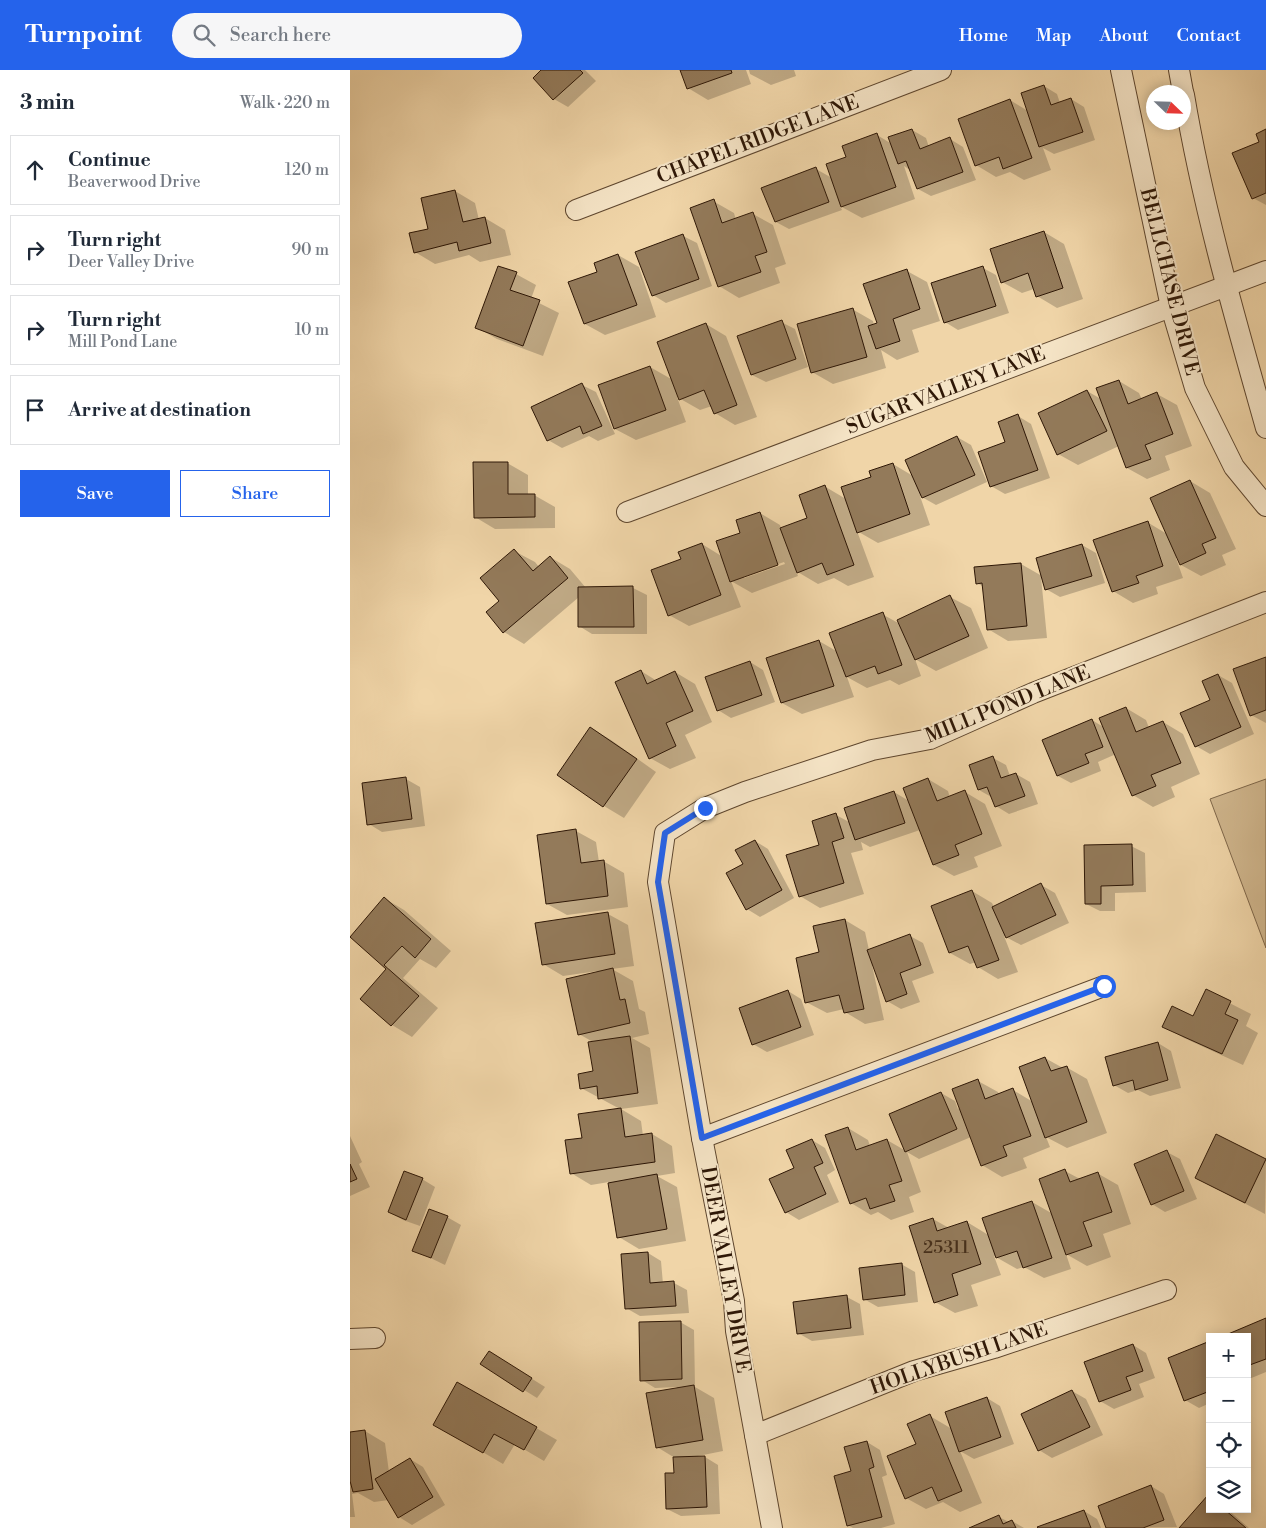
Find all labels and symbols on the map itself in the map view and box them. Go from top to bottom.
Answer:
north arrow [1146,85,1191,130]
street label: CHAPEL RIDGE LANE [653,90,863,190]
street label: BELLCHASE DRIVE [1133,185,1204,378]
street label: SUGAR VALLEY LANE [843,341,1049,441]
street label: MILL POND LANE [922,660,1094,750]
route end [694,797,717,820]
route start [1093,975,1116,998]
street label: DEER VALLEY DRIVE [695,1165,755,1375]
house number: 25311 [923,1236,969,1259]
street label: HOLLYBUSH LANE [867,1317,1051,1401]

